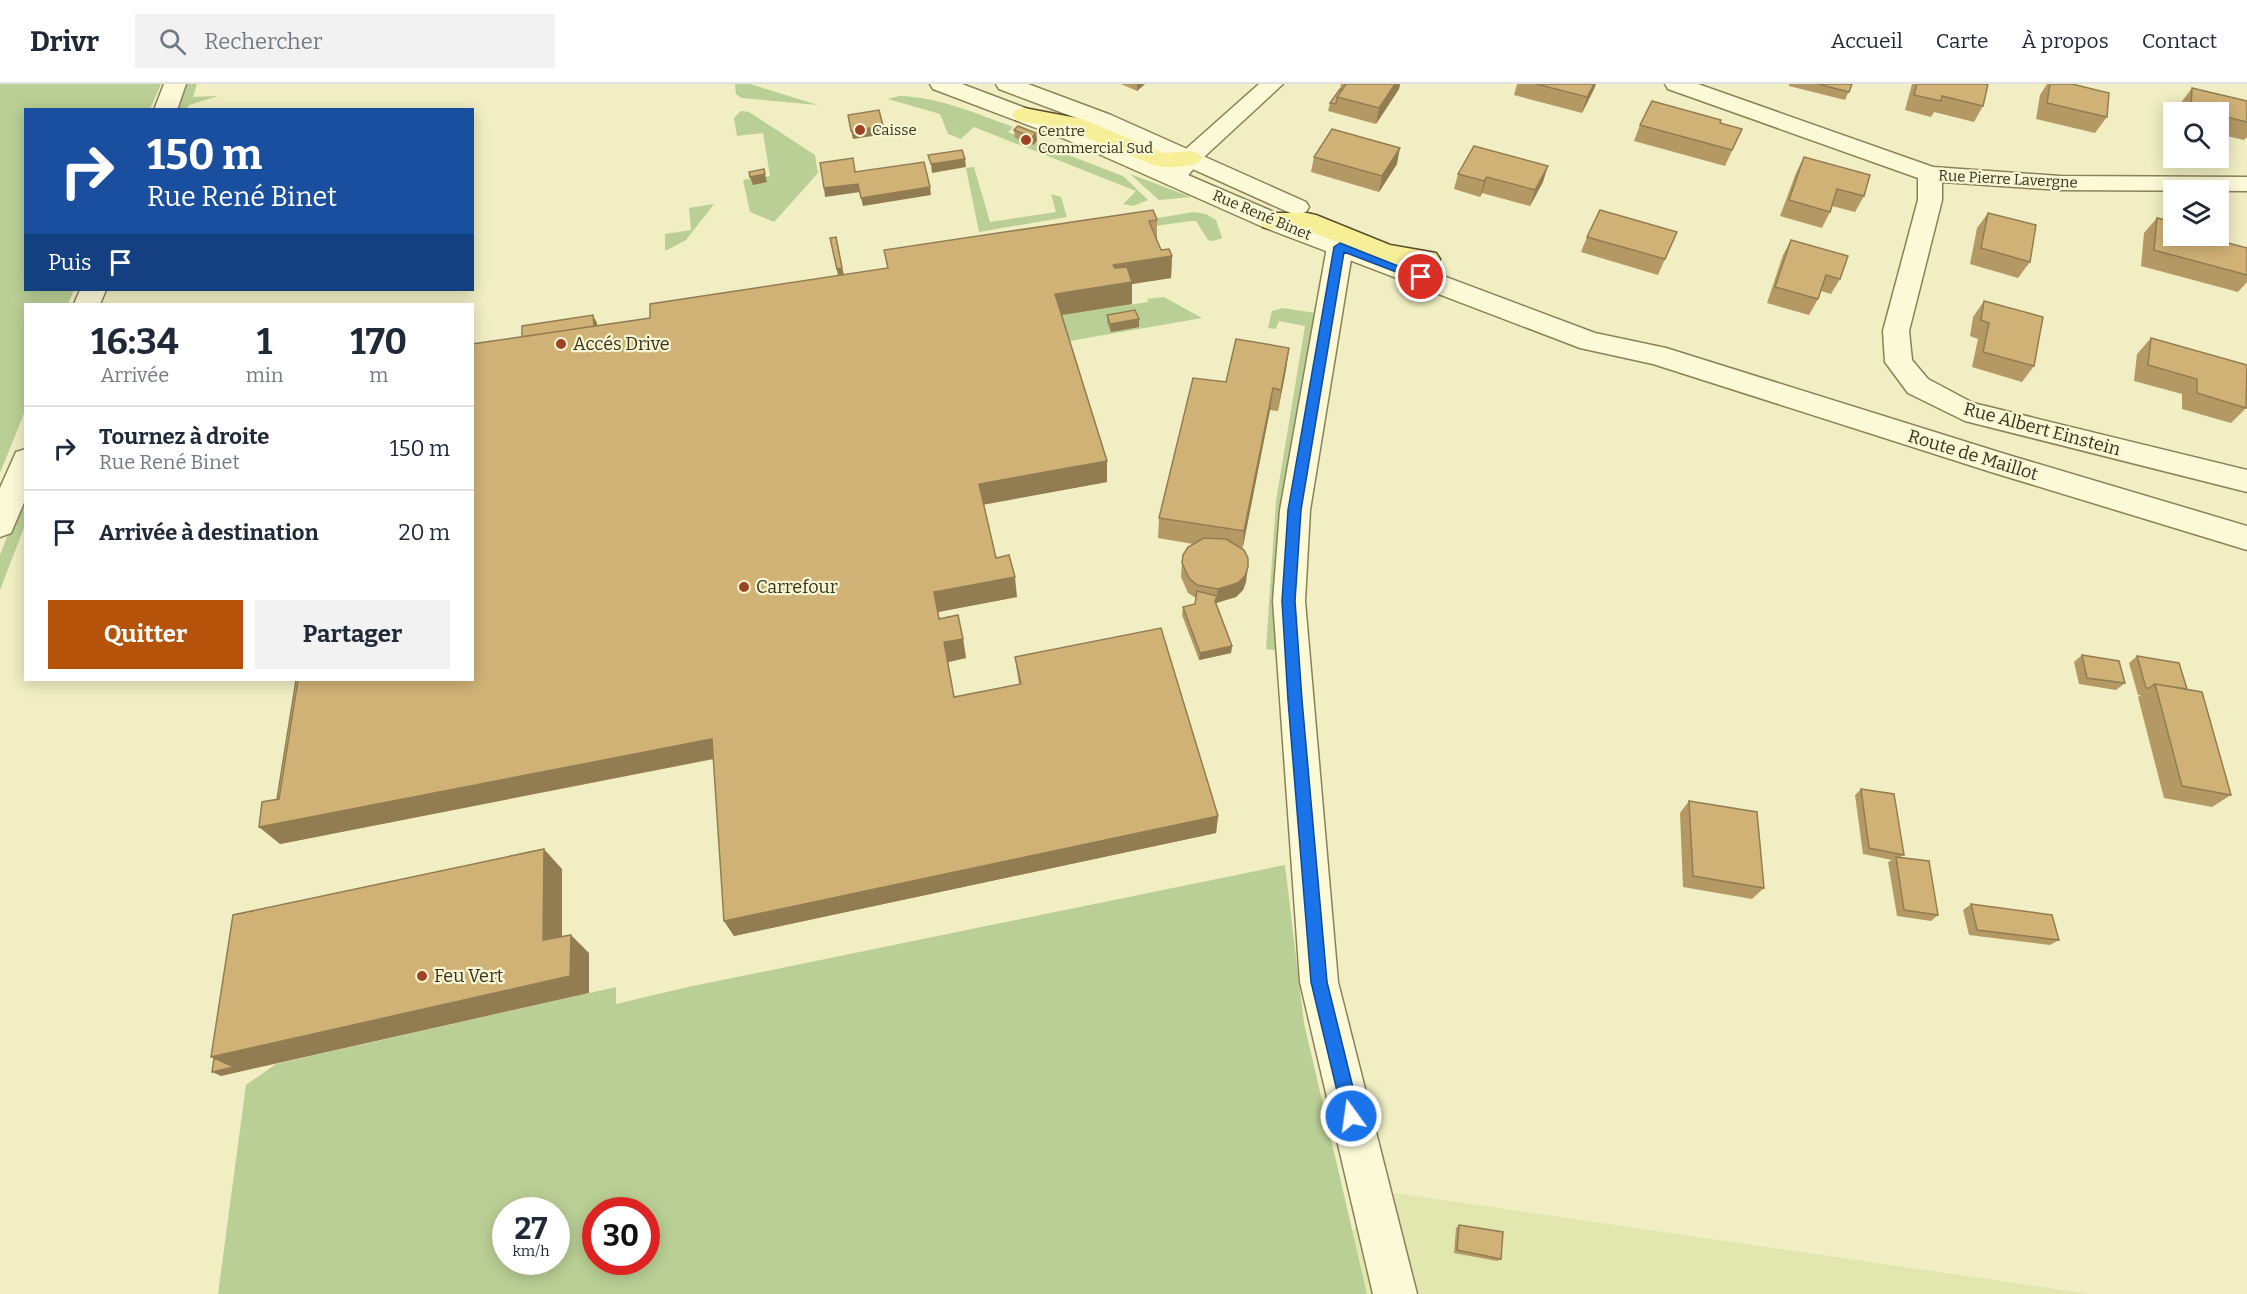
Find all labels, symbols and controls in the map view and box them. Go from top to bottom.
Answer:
search box [135,14,555,68]
text: Drivr [30,25,99,58]
icon: search [156,25,189,58]
text: Rechercher [204,28,322,55]
text: Accueil [1831,28,1903,54]
text: Carte [1936,28,1989,54]
text: À propos [2022,28,2109,54]
text: Contact [2142,28,2217,54]
map controls [2163,102,2229,246]
button: search [2163,102,2229,168]
place label: Caisse [872,121,917,139]
place label: Centre Commercial Sud [1038,122,1153,157]
marker: Caisse [853,123,867,137]
text: 150 m [147,130,262,180]
icon: right [48,132,126,210]
marker: Centre Commercial Sud [1019,133,1033,147]
street label: Rue Pierre Lavergne [1938,166,2078,192]
button: layers [2163,180,2229,246]
text: Rue René Binet [147,181,337,213]
street label: Rue René Binet [1210,186,1315,244]
icon: arrive [104,246,137,279]
text: Puis [48,249,92,276]
pin [1395,251,1446,302]
icon: arrive [1404,260,1437,293]
text: 16:34 [91,320,179,364]
text: 1 [257,320,272,364]
text: 170 [350,320,407,364]
place label: Accés Drive [573,333,670,355]
marker: Accés Drive [554,337,568,351]
text: Arrivée [101,363,169,387]
text: min [246,363,283,387]
text: m [369,363,388,387]
street label: Rue Albert Einstein [1961,397,2123,461]
text: Tournez à droite [99,423,269,450]
street label: Route de Maillot [1905,425,2041,485]
icon: right [48,432,81,465]
text: 150 m [390,435,450,462]
text: Rue René Binet [99,450,240,474]
icon: arrive [48,516,81,549]
text: Arrivée à destination [99,519,319,546]
text: 20 m [399,519,450,546]
place label: Carrefour [756,576,838,598]
marker: Carrefour [737,580,751,594]
button: Quitter [48,600,243,669]
button: Partager [255,600,450,669]
place label: Feu Vert [434,965,504,987]
marker: Feu Vert [415,969,429,983]
position arrow [1319,1084,1383,1148]
speed limit sign: 30 [582,1197,660,1275]
text: 27 [515,1211,547,1247]
text: km/h [512,1242,550,1260]

